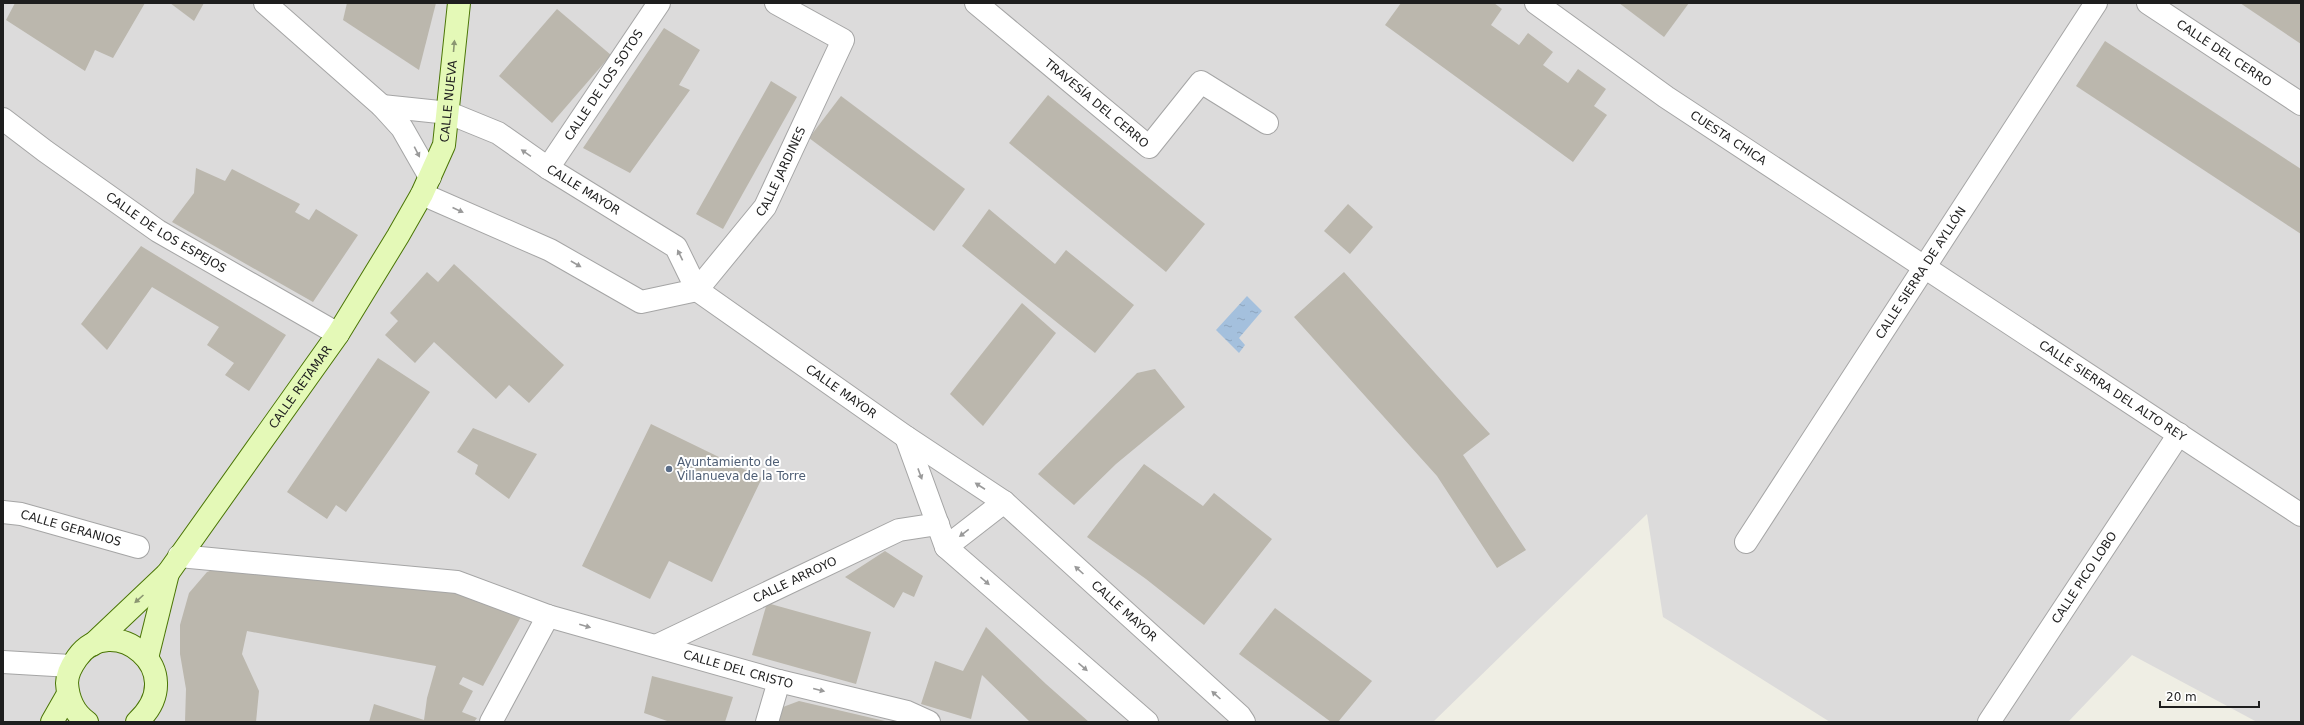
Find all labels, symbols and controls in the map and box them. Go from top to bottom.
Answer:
street label: CALLE DEL CERRO [2174,17,2274,90]
street label: CALLE DE LOS SOTOS [562,27,646,143]
one-way arrow [451,40,458,52]
street label: TRAVESÍA DEL CERRO [1041,55,1152,151]
street label: CALLE NUEVA [437,59,460,143]
street label: CUESTA CHICA [1688,108,1770,169]
street label: CALLE JARDINES [753,124,809,220]
one-way arrow [414,146,420,158]
one-way arrow [521,149,531,157]
street label: CALLE MAYOR [544,162,623,218]
street label: CALLE DE LOS ESPEJOS [103,189,229,276]
street label: CALLE SIERRA DE AYLLÓN [1873,204,1969,342]
one-way arrow [452,207,463,213]
one-way arrow [677,249,683,261]
one-way arrow [570,261,581,268]
street label: CALLE SIERRA DEL ALTO REY [2036,338,2189,445]
street label: CALLE RETAMAR [266,343,335,431]
street label: CALLE MAYOR [803,362,879,421]
place label: Ayuntamiento de Villanueva de la Torre [677,455,806,483]
marker: Ayuntamiento de Villanueva de la Torre [664,464,674,474]
one-way arrow [917,468,923,480]
one-way arrow [975,482,985,490]
street label: CALLE GERANIOS [19,507,123,549]
one-way arrow [958,528,969,537]
street label: CALLE PICO LOBO [2049,529,2120,626]
street label: CALLE ARROYO [751,554,839,606]
one-way arrow [1074,565,1084,574]
one-way arrow [980,577,991,586]
street label: CALLE MAYOR [1089,578,1160,644]
one-way arrow [134,595,145,604]
one-way arrow [579,624,592,630]
street label: CALLE DEL CRISTO [682,647,795,691]
one-way arrow [1078,662,1089,671]
scale bar [2160,683,2259,709]
one-way arrow [812,688,825,694]
one-way arrow [1211,690,1222,699]
text: 20 m [2166,690,2197,704]

